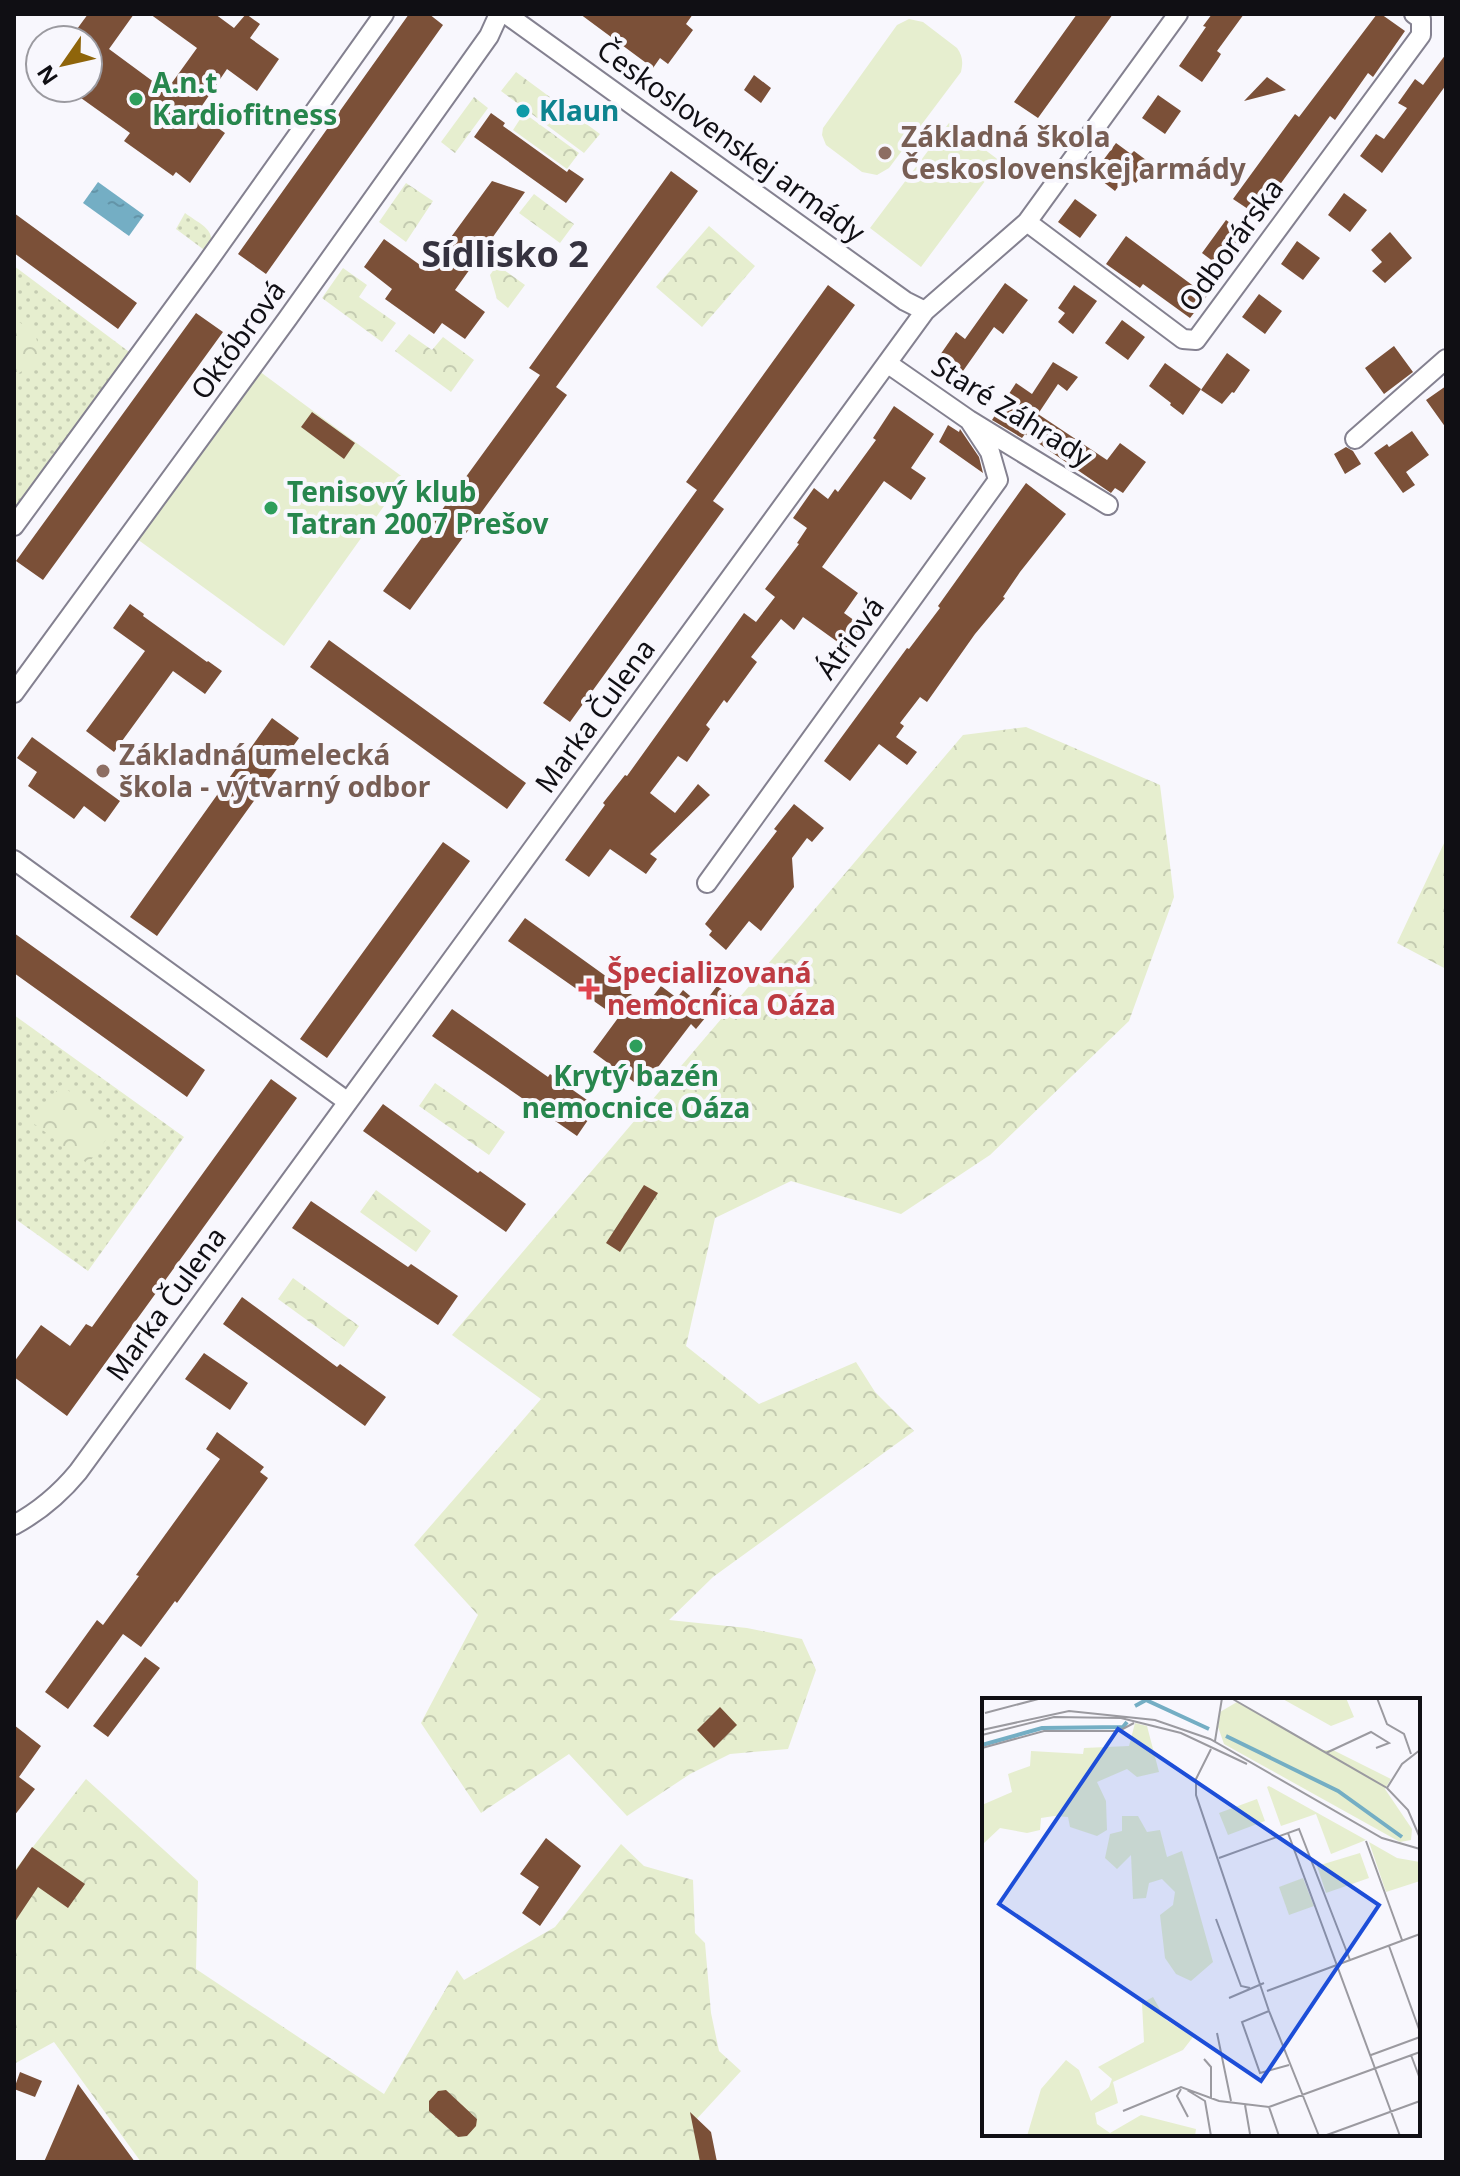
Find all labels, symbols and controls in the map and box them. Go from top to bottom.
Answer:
north arrow [24,24,104,104]
street label: Československej armády [590,30,874,251]
text: N [29,60,64,92]
place label: A.n.t Kardiofitness [152,63,337,133]
marker: A.n.t Kardiofitness [127,90,145,108]
place label: Klaun [539,91,619,129]
marker: Klaun [514,102,532,120]
place label: Základná škola Československej armády [901,117,1246,187]
marker: Základná škola Československej armády [876,144,894,162]
street label: Odborárska [1169,170,1291,319]
district label: Sídlisko 2 [421,229,589,278]
street label: Októbrová [181,272,293,407]
street label: Staré Záhrady [925,346,1101,475]
place label: Tenisový klub Tatran 2007 Prešov [287,472,548,542]
marker: Tenisový klub Tatran 2007 Prešov [262,499,280,517]
street label: Átriová [806,589,892,686]
street label: Marka Čulena [525,631,663,800]
place label: Základná umelecká škola - výtvarný odbor [119,735,431,805]
marker: Základná umelecká škola - výtvarný odbor [94,762,112,780]
place label: Špecializovaná nemocnica Oáza [607,953,836,1023]
marker: Špecializovaná nemocnica Oáza [578,978,600,1000]
marker: Krytý bazén nemocnice Oáza [627,1037,645,1055]
place label: Krytý bazén nemocnice Oáza [522,1056,750,1126]
street label: Marka Čulena [96,1219,234,1388]
inset map [982,1698,1420,2136]

